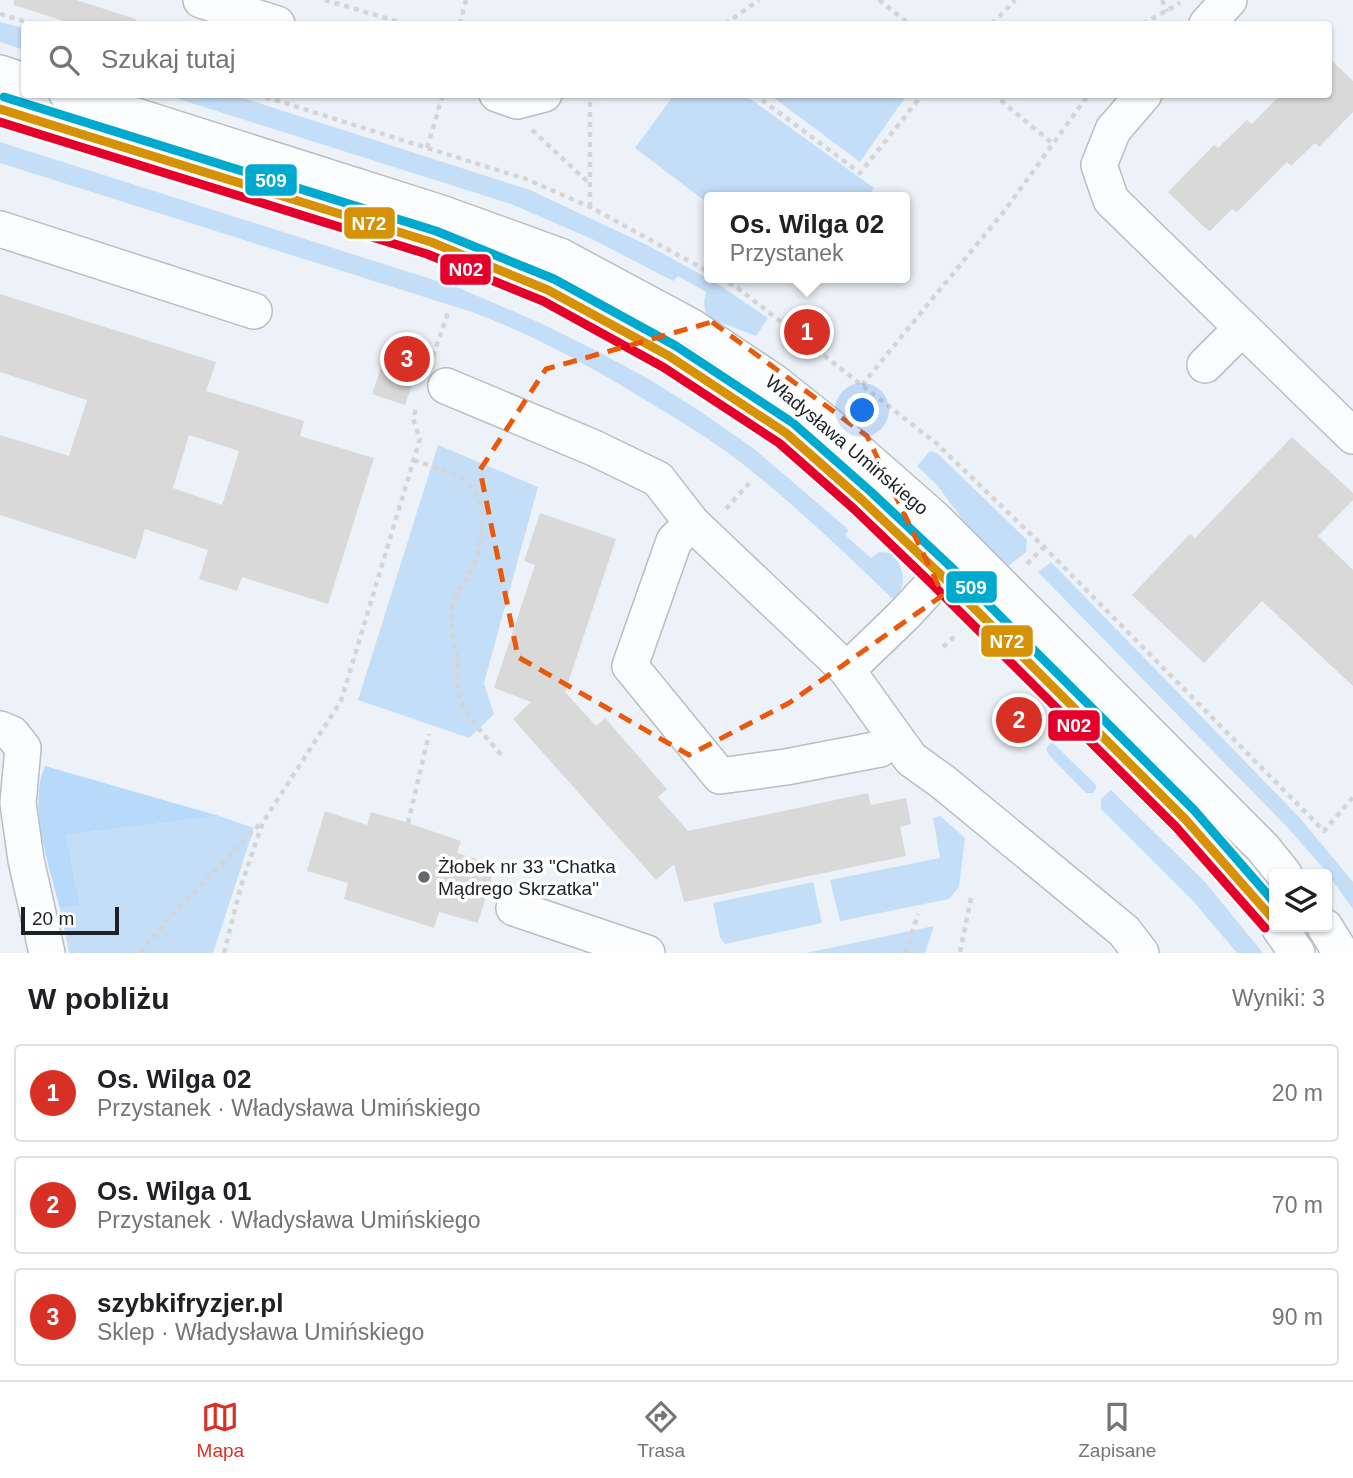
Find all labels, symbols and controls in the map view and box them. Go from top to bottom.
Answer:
search box [21,21,1332,98]
icon: search [45,41,83,79]
text: Szukaj tutaj [101,44,235,74]
line badge: 509 [244,163,298,197]
text: 509 [255,170,287,191]
popup [704,192,910,283]
line badge: N72 [343,206,396,240]
text: Os. Wilga 02 [730,209,884,239]
text: N72 [352,213,386,234]
text: Przystanek [730,240,844,266]
line badge: N02 [439,253,492,286]
text: N02 [449,259,483,280]
pin: 1 [784,306,830,358]
pin: 3 [384,333,430,385]
street label: Władysława Umińskiego [761,371,933,519]
your location [845,393,879,427]
line badge: 509 [945,570,998,604]
text: 509 [955,577,987,598]
line badge: N72 [980,624,1034,658]
text: N72 [990,631,1024,652]
pin: 2 [996,694,1042,746]
line badge: N02 [1047,709,1101,742]
text: N02 [1057,715,1091,736]
place label: Żłobek nr 33 "Chatka Mądrego Skrzatka" [438,856,616,899]
marker: Żłobek nr 33 "Chatka Mądrego Skrzatka" [416,869,432,885]
map controls [1269,869,1332,932]
button: layers [1269,869,1332,932]
scale bar [21,904,119,936]
text: 20 m [32,908,74,929]
text: W pobliżu [28,982,170,1015]
text: Wyniki: 3 [1232,985,1325,1011]
text: Os. Wilga 02 [97,1064,251,1094]
text: 1 [47,1080,59,1106]
text: 20 m [1272,1080,1323,1106]
text: Przystanek · Władysława Umińskiego [97,1095,480,1121]
text: Os. Wilga 01 [97,1176,251,1206]
text: 2 [47,1192,59,1218]
text: 70 m [1272,1192,1323,1218]
text: Przystanek · Władysława Umińskiego [97,1207,480,1233]
text: szybkifryzjer.pl [97,1288,283,1318]
text: 3 [47,1304,59,1330]
text: 90 m [1272,1304,1323,1330]
text: Sklep · Władysława Umińskiego [97,1319,424,1345]
tab: Mapa [197,1398,244,1462]
tab: Trasa [637,1398,685,1462]
tab: Zapisane [1078,1398,1156,1462]

